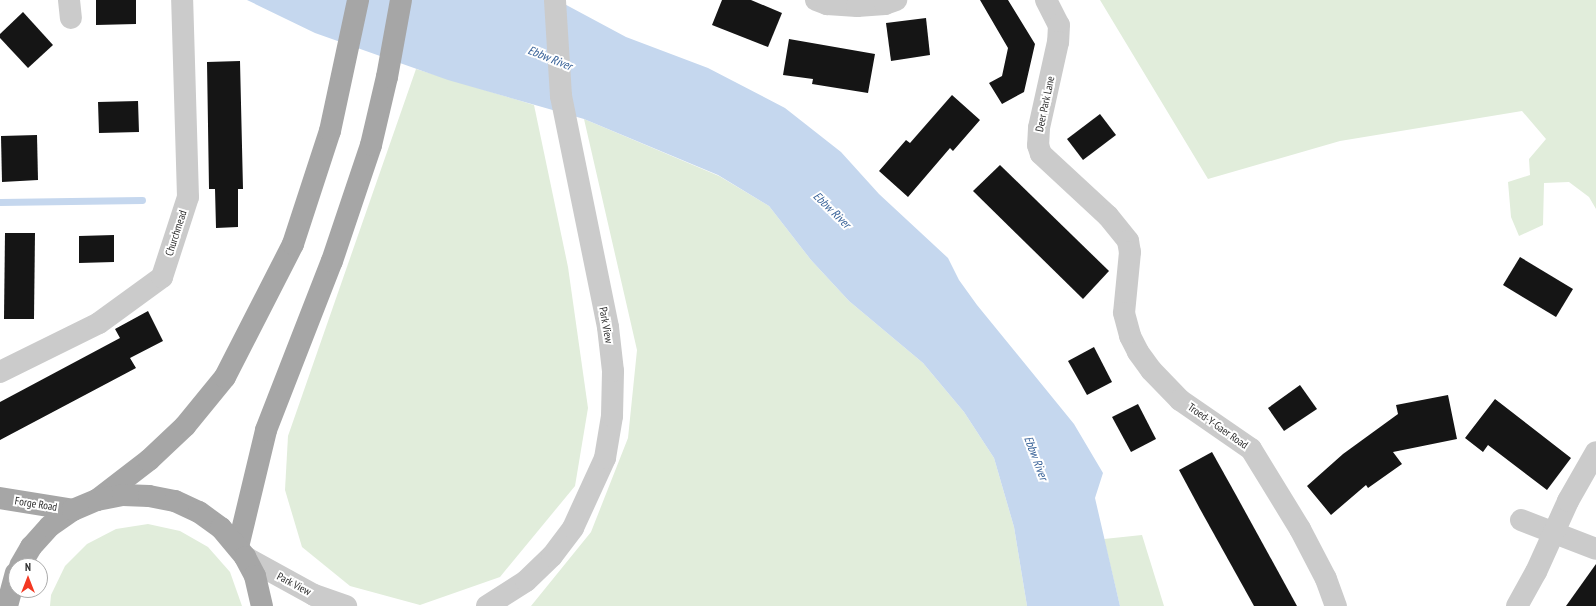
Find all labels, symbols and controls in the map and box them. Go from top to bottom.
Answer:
water label: Ebbw River [526,43,574,73]
street label: Deer Park Lane [1033,75,1057,133]
water label: Ebbw River [810,189,854,231]
street label: Churchmead [162,208,190,258]
street label: Park View [596,306,616,344]
street label: Troed-Y-Gaer Road [1185,400,1251,452]
water label: Ebbw River [1021,434,1051,482]
street label: Forge Road [14,494,58,514]
north arrow [8,558,48,598]
text: N [25,560,31,574]
street label: Park View [275,569,313,599]

